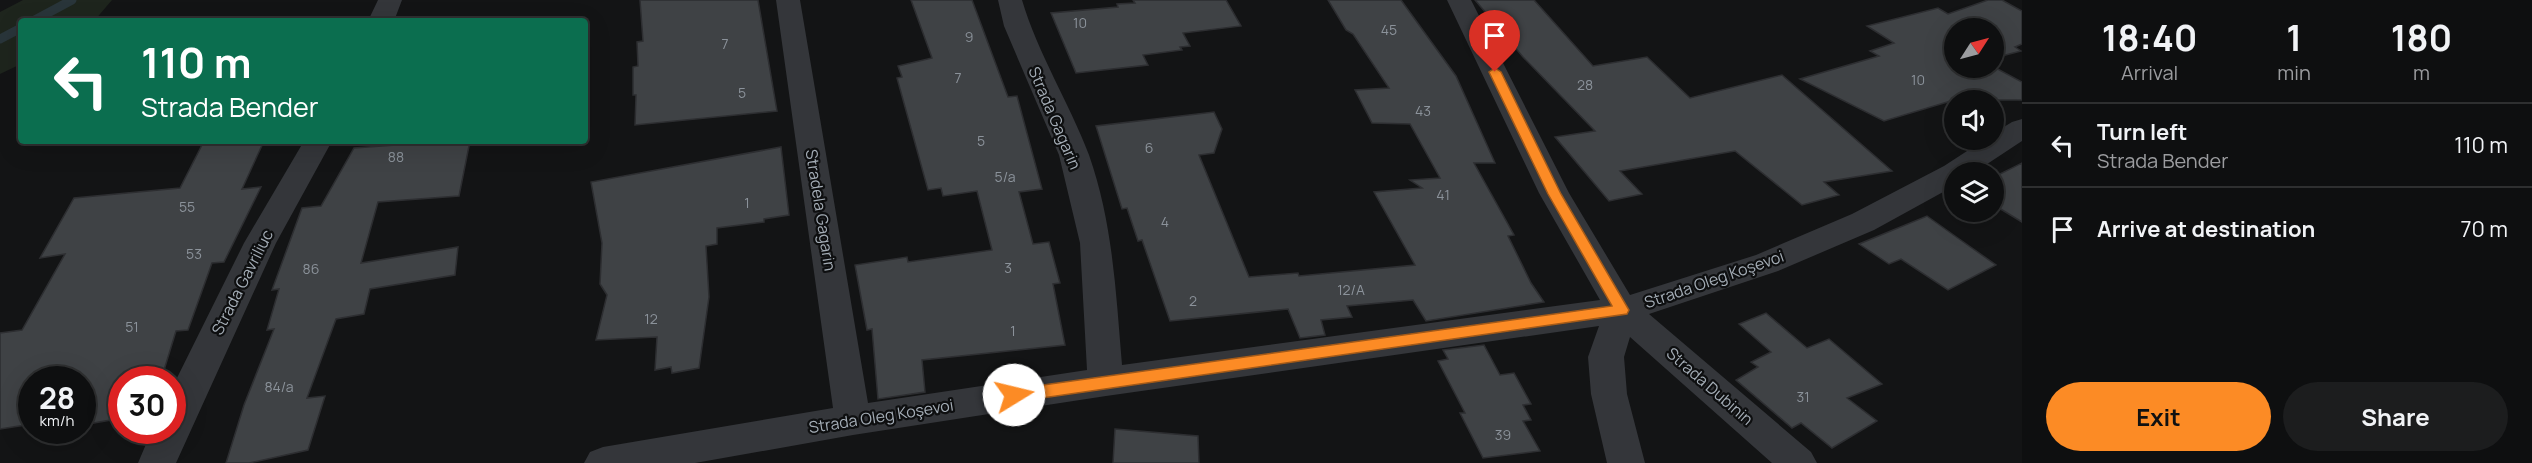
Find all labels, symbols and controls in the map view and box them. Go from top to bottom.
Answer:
pin [1469,10,1520,72]
house number: 10 [1073,13,1087,32]
text: 18:40 [2102,13,2198,62]
text: 1 [2286,13,2302,62]
text: 180 [2391,13,2452,62]
north arrow [1944,18,2004,78]
map controls [1944,18,2004,222]
icon: arrive [1478,19,1511,52]
house number: 45 [1381,20,1397,39]
house number: 9 [965,27,973,46]
text: 110 m [141,33,252,91]
house number: 7 [721,34,729,53]
icon: left [42,42,120,120]
text: Arrival [2121,59,2178,86]
text: min [2277,59,2311,86]
text: m [2413,59,2430,86]
street label: Strada Gagarin [1023,63,1087,173]
house number: 7 [954,68,962,87]
house number: 10 [1911,70,1925,89]
house number: 28 [1577,75,1593,94]
house number: 5 [738,83,746,102]
text: Strada Bender [141,88,318,125]
button: sound [1944,90,2004,150]
house number: 43 [1415,101,1431,120]
text: Turn left [2097,117,2187,147]
icon: left [2046,129,2079,162]
text: 110 m [2454,130,2508,160]
house number: 5 [977,131,985,150]
house number: 6 [1145,138,1153,157]
house number: 88 [388,147,404,166]
text: Strada Bender [2097,147,2228,174]
street label: Stradela Gagarin [801,148,841,272]
button: layers [1944,162,2004,222]
house number: 5/a [995,167,1015,186]
house number: 41 [1436,185,1450,204]
house number: 1 [744,193,750,212]
house number: 55 [179,197,195,216]
house number: 4 [1161,212,1169,231]
icon: arrive [2046,213,2079,246]
text: Arrive at destination [2097,214,2315,244]
text: 70 m [2460,214,2508,244]
street label: Strada Gavriliuc [206,225,278,338]
house number: 53 [186,244,202,263]
street label: Strada Oleg Koşevoi [1641,245,1787,313]
house number: 3 [1004,258,1012,277]
house number: 86 [303,259,319,278]
house number: 12/A [1337,280,1365,299]
house number: 2 [1189,291,1197,310]
house number: 12 [644,309,658,328]
house number: 51 [125,317,139,336]
house number: 1 [1010,321,1016,340]
street label: Strada Dubinin [1662,342,1758,430]
position arrow [982,363,1046,427]
speed limit sign: 30 [108,366,186,444]
text: 28 [39,377,75,418]
house number: 84/a [264,377,294,396]
button: Exit [2046,382,2271,451]
button: Share [2283,382,2508,451]
house number: 31 [1796,387,1810,406]
street label: Strada Oleg Koşevoi [807,394,955,438]
text: km/h [40,410,74,431]
house number: 39 [1495,425,1511,444]

